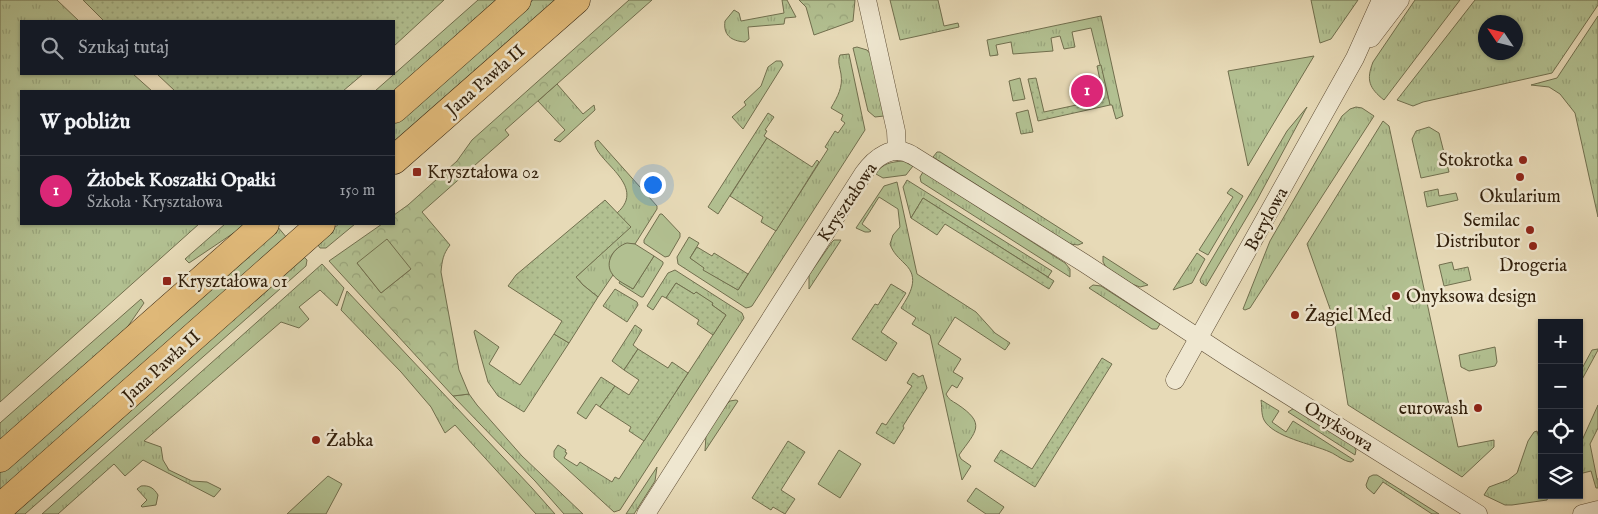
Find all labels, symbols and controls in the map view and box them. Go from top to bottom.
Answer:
north arrow [1478,15,1523,60]
search box [20,20,395,75]
icon: search [38,34,66,62]
text: Szukaj tutaj [78,36,169,60]
street label: Jana Pawła II [440,40,531,123]
pin: 1 [1071,72,1103,110]
text: W pobliżu [40,109,130,136]
place label: Stokrotka [1438,150,1513,173]
marker: Stokrotka [1517,154,1529,166]
street label: Kryształowa [813,158,883,247]
place label: Kryształowa 02 [427,162,539,185]
marker: Kryształowa 02 [411,166,423,178]
text: Żłobek Koszałki Opałki [87,169,276,193]
marker: Okularium [1514,171,1526,183]
your location [640,172,666,198]
text: 1 [53,181,59,201]
text: 150 m [340,181,375,201]
street label: Berylowa [1240,184,1294,256]
place label: Okularium [1479,186,1561,209]
text: Szkoła · Kryształowa [87,193,222,213]
place label: Semilac Distributor [1436,210,1520,254]
marker: Semilac Distributor [1524,224,1536,236]
marker: Drogeria [1527,240,1539,252]
place label: Drogeria [1499,255,1567,278]
place label: Kryształowa 01 [177,271,287,294]
marker: Kryształowa 01 [161,275,173,287]
place label: Onyksowa design [1406,286,1537,309]
marker: Onyksowa design [1390,290,1402,302]
place label: Żagiel Med [1305,304,1392,328]
marker: Żagiel Med [1289,309,1301,321]
map controls [1538,319,1583,499]
button: + [1538,319,1583,364]
street label: Jana Pawła II [117,326,206,410]
button: − [1538,364,1583,409]
street label: Onyksowa [1299,397,1378,458]
place label: eurowash [1399,398,1468,421]
marker: eurowash [1472,402,1484,414]
button: locate [1538,409,1583,454]
place label: Żabka [326,429,374,453]
marker: Żabka [310,434,322,446]
button: layers [1538,454,1583,499]

